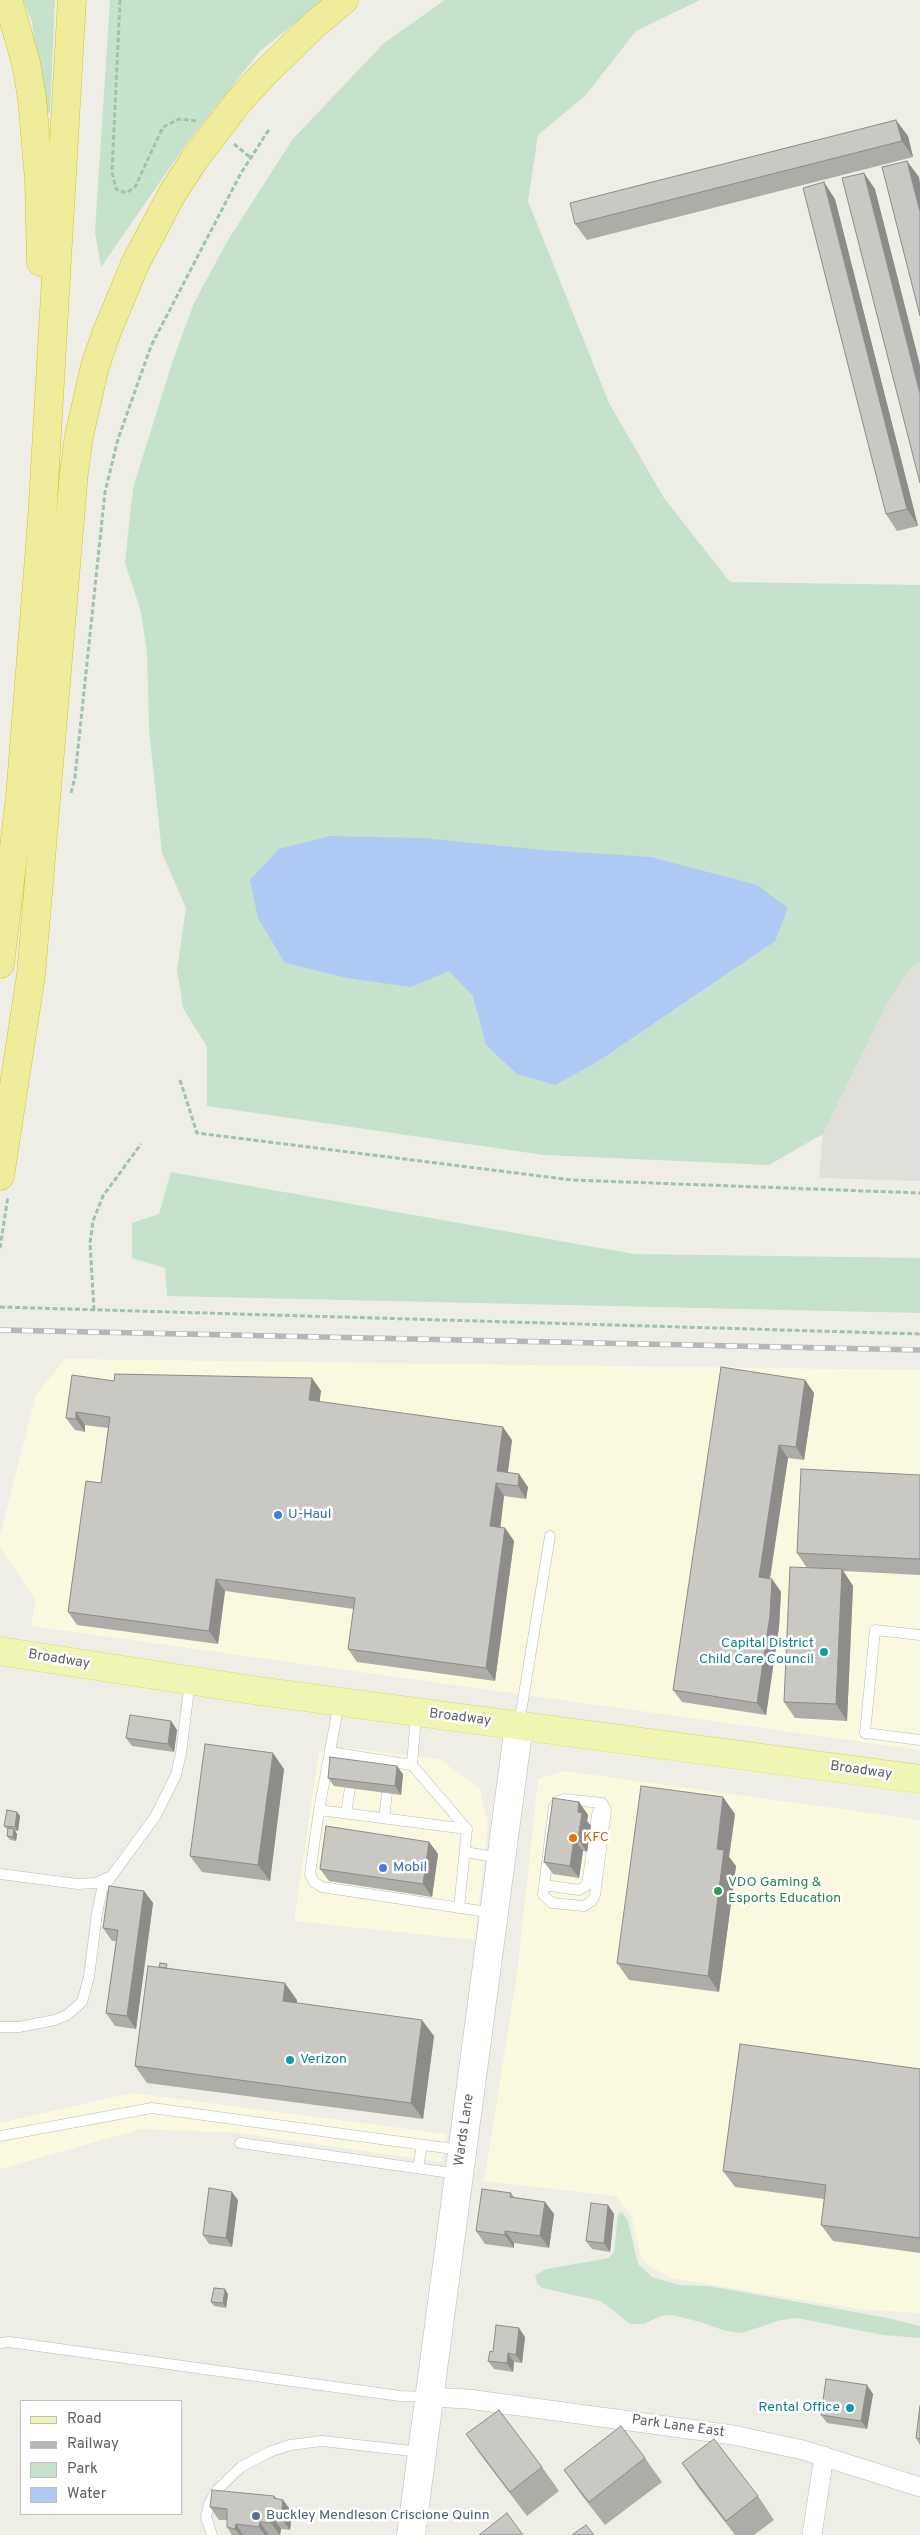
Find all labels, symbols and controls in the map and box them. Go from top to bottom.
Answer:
place label: U-Haul [288,1507,331,1523]
marker: U-Haul [272,1509,284,1521]
place label: Capital District Child Care Council [699,1636,814,1668]
marker: Capital District Child Care Council [818,1646,830,1658]
street label: Broadway [27,1647,91,1673]
street label: Broadway [428,1706,492,1730]
street label: Broadway [829,1758,893,1784]
place label: KFC [583,1830,609,1846]
marker: KFC [567,1832,579,1844]
place label: Mobil [393,1860,427,1876]
marker: Mobil [377,1862,389,1874]
place label: VDO Gaming & Esports Education [728,1875,841,1908]
marker: VDO Gaming & Esports Education [712,1885,724,1897]
place label: Verizon [300,2052,347,2068]
marker: Verizon [284,2054,296,2066]
street label: Wards Lane [452,2093,478,2167]
legend [20,2400,182,2515]
place label: Rental Office [758,2400,840,2416]
marker: Rental Office [844,2402,856,2414]
text: Road [67,2410,102,2429]
street label: Park Lane East [630,2412,726,2442]
text: Railway [67,2435,119,2454]
text: Park [67,2460,98,2479]
text: Water [67,2485,106,2504]
place label: Buckley Mendleson Criscione Quinn [266,2508,490,2524]
marker: Buckley Mendleson Criscione Quinn [250,2510,262,2522]

